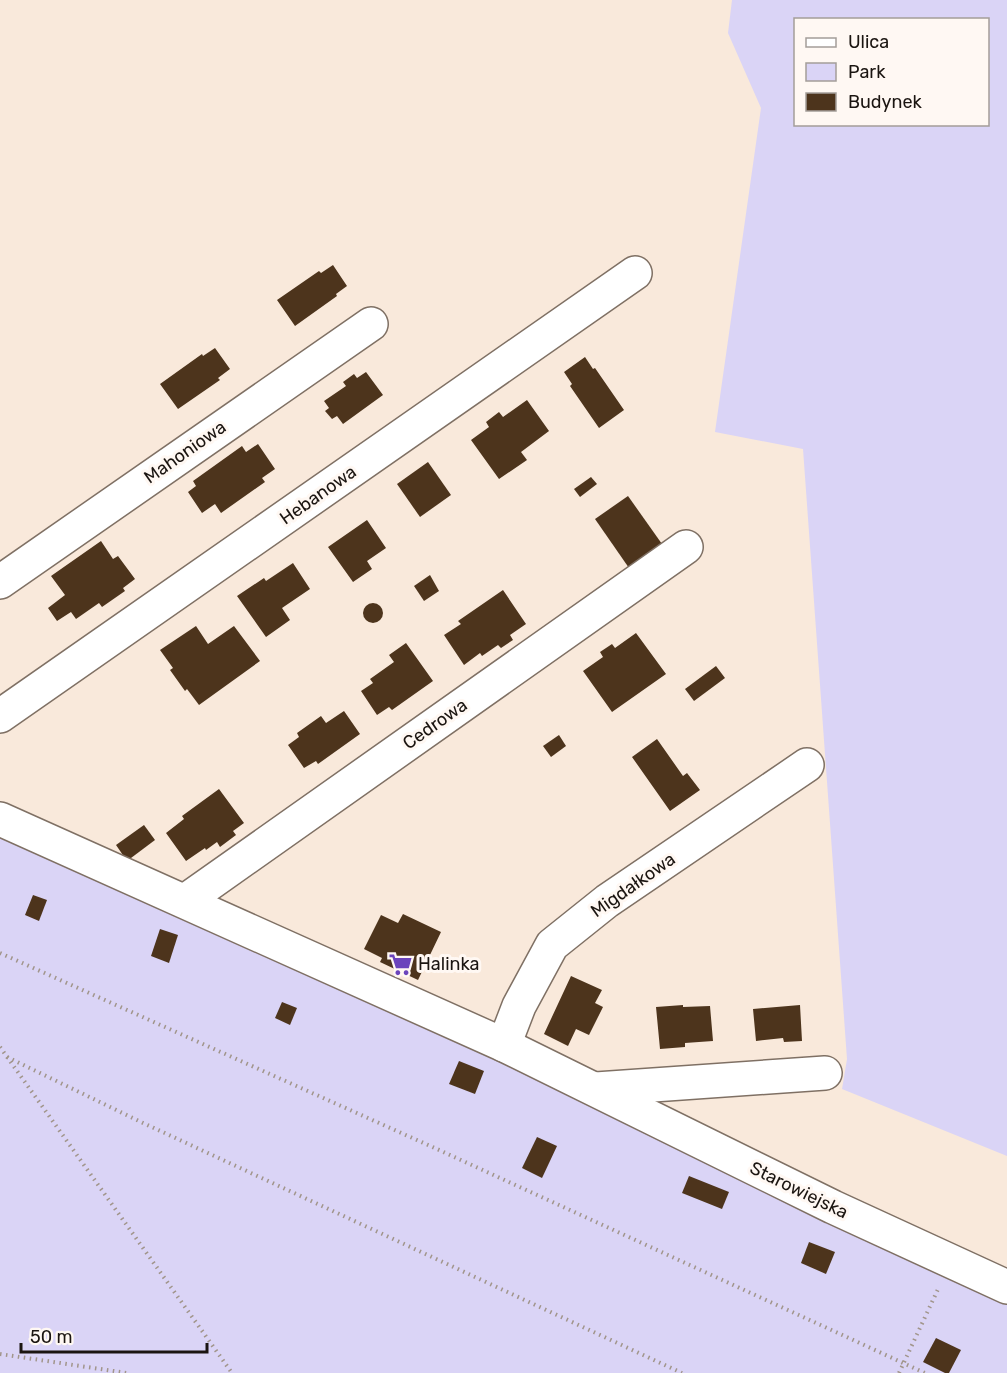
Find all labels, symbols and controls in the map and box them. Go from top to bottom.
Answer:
legend [794,18,989,126]
text: Ulica [848,31,889,53]
text: Park [848,61,886,83]
text: Budynek [848,91,922,113]
street label: Mahoniowa [140,416,230,488]
street label: Hebanowa [275,461,361,529]
street label: Cedrowa [399,694,471,754]
street label: Migdałkowa [587,848,679,922]
supermarket icon: Halinka [387,951,413,977]
place label: Halinka [418,953,479,975]
street label: Starowiejska [746,1157,852,1223]
scale bar [21,1316,207,1354]
text: 50 m [30,1326,73,1348]

